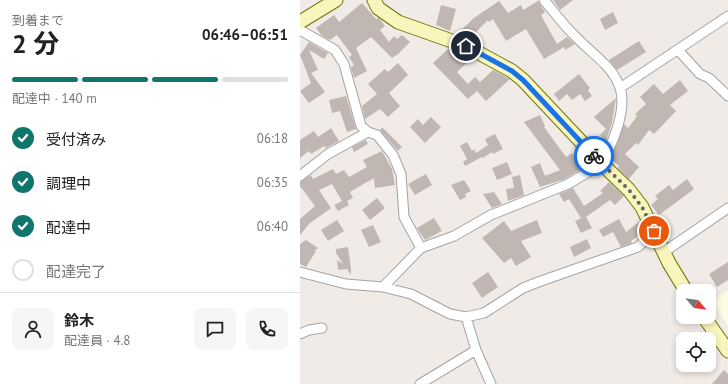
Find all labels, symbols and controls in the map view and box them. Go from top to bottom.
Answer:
text: 到着まで [12,12,64,29]
text: 06:46–06:51 [202,25,288,44]
text: 2 分 [12,27,59,60]
pin [449,29,483,63]
icon: home [455,35,477,57]
text: 配達中 · 140 m [12,90,97,107]
icon: check [12,127,34,149]
text: 受付済み [46,130,106,149]
text: 06:18 [257,130,288,147]
courier [574,136,614,176]
icon: bike [583,145,605,167]
icon: check [12,171,34,193]
text: 調理中 [46,174,91,193]
text: 06:35 [257,174,288,191]
pin [637,214,671,248]
icon: check [12,215,34,237]
text: 配達中 [46,218,91,237]
text: 06:40 [257,218,288,235]
icon: bag [643,220,665,242]
text: 配達完了 [46,262,106,281]
north arrow [676,284,716,324]
map controls [676,284,716,372]
button: person [12,308,54,350]
button: chat [194,308,236,350]
button: phone [246,308,288,350]
text: 鈴木 [64,311,94,330]
text: 配達員 · 4.8 [64,332,130,349]
button: locate [676,332,716,372]

